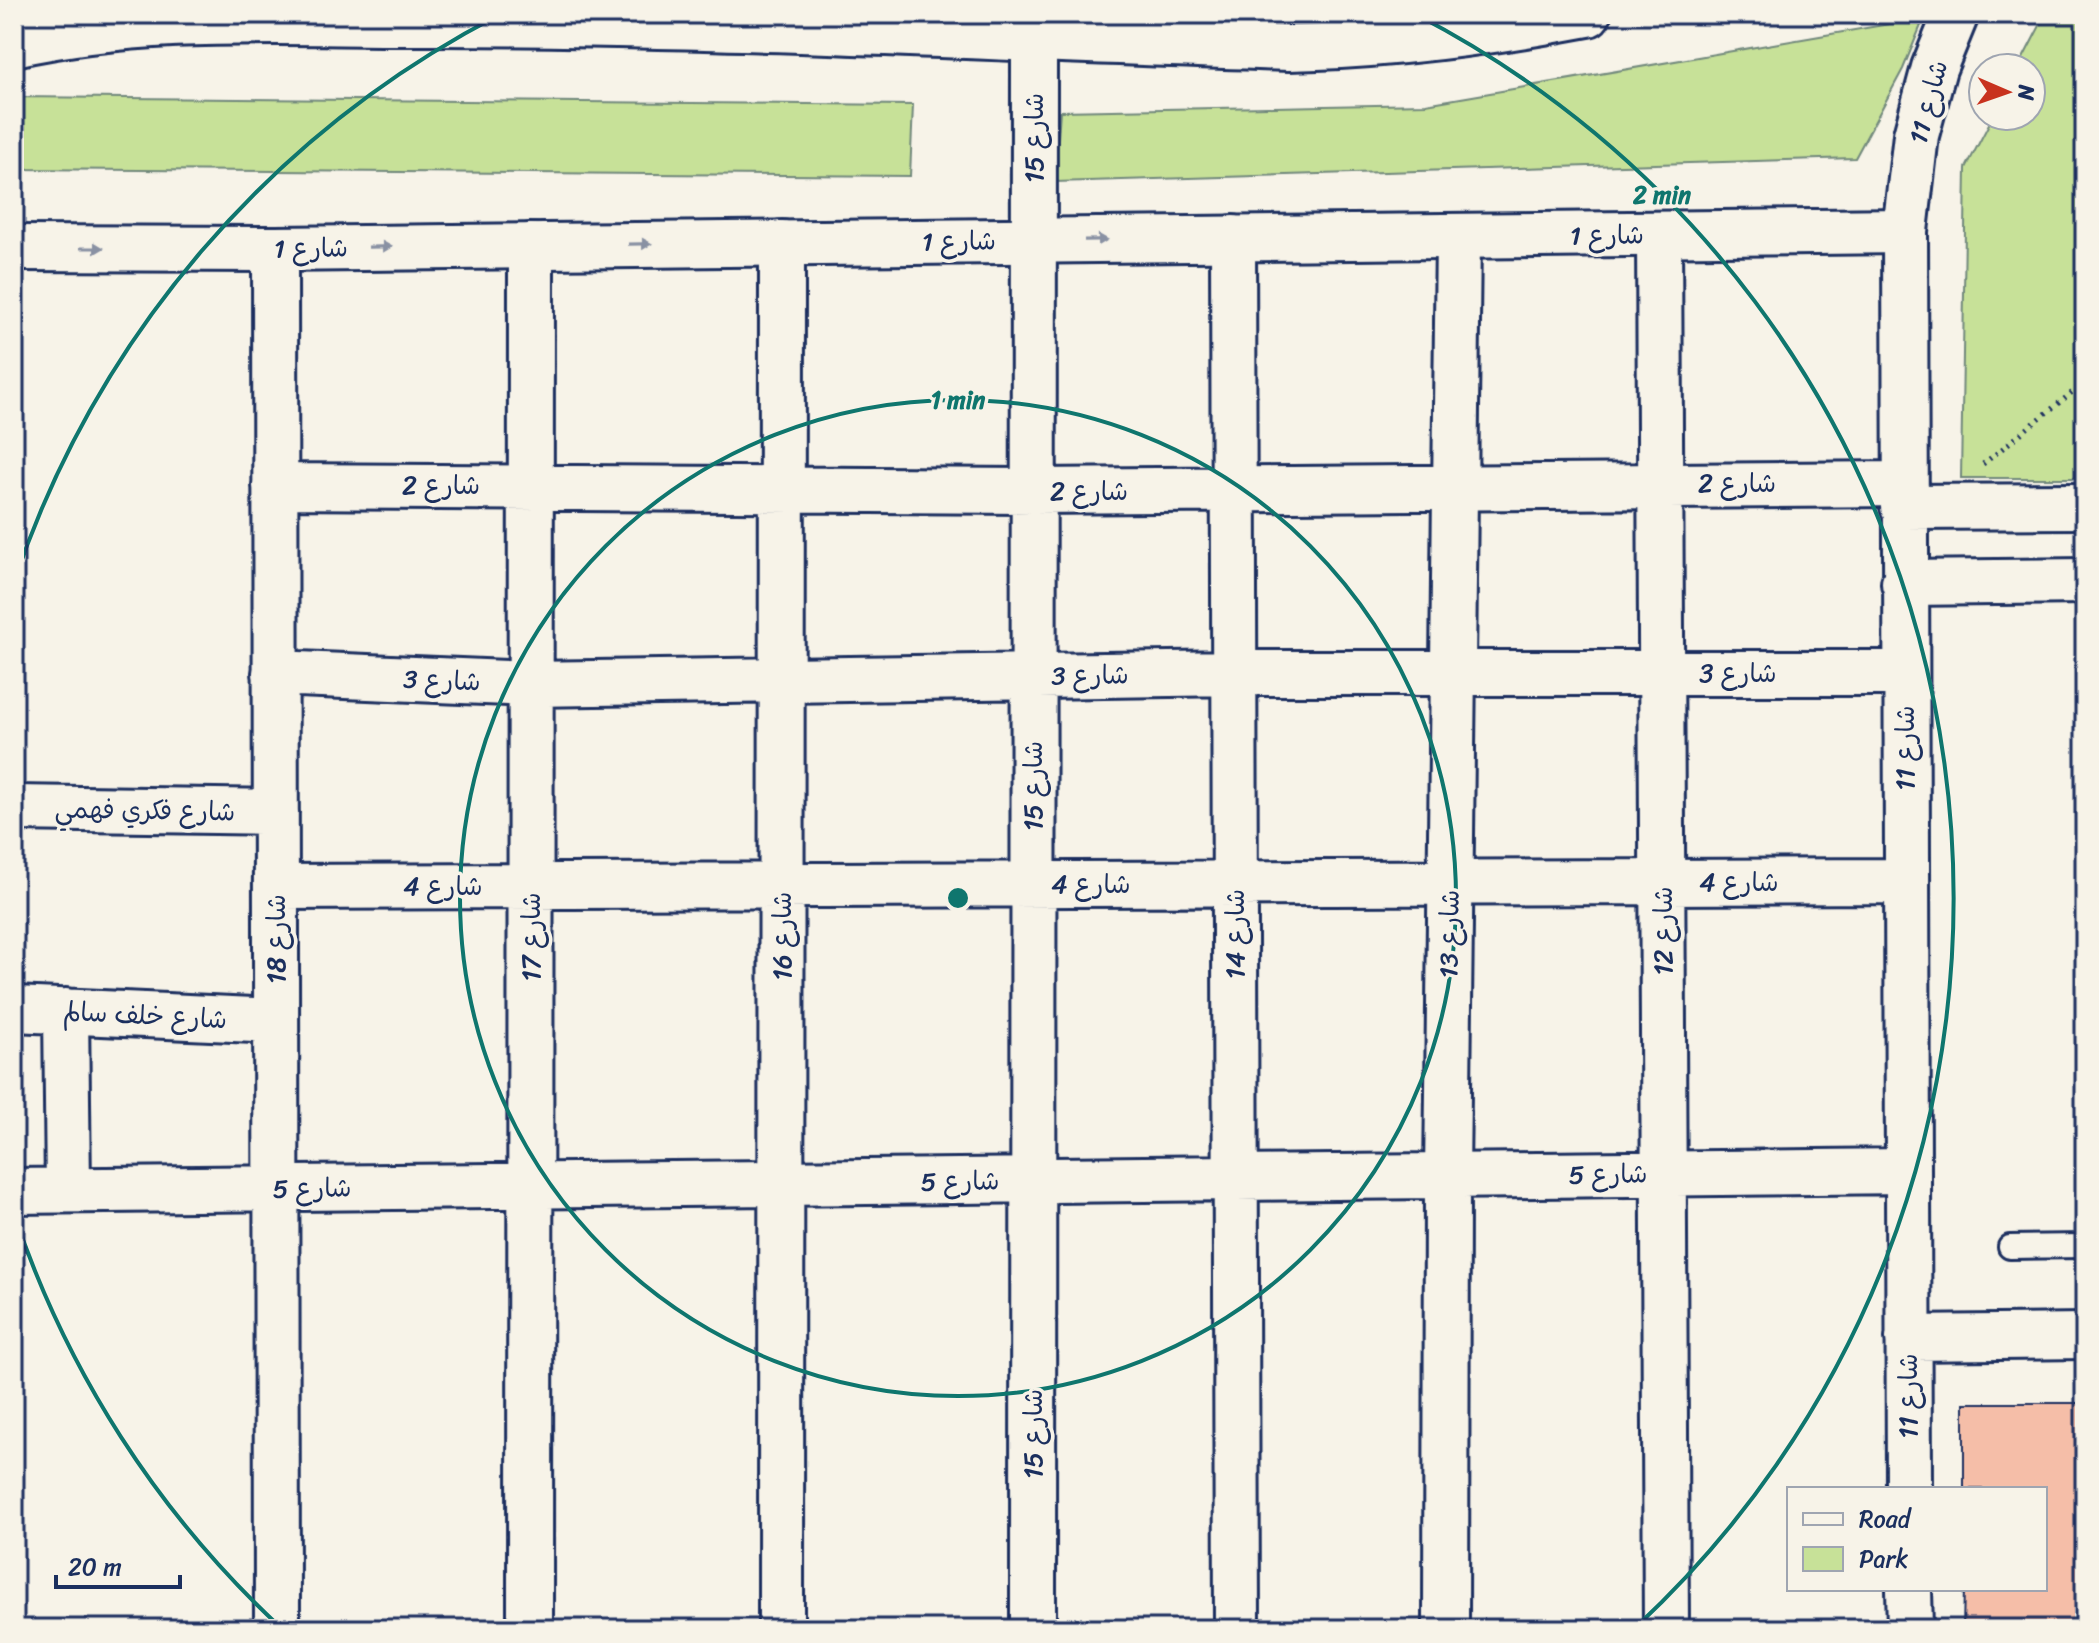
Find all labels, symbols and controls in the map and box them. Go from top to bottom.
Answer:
north arrow [1967,52,2047,132]
street label: شارع 11 [1895,55,1961,149]
text: N [2007,83,2046,102]
street label: شارع 15 [1011,93,1057,183]
text: 2 min [1632,174,1691,216]
street label: شارع 1 [1570,211,1644,259]
street label: شارع 1 [922,217,996,265]
street label: شارع 1 [274,224,348,272]
one-way arrow [1084,233,1109,246]
one-way arrow [628,238,653,251]
one-way arrow [368,241,393,254]
one-way arrow [80,242,105,254]
text: 1 min [931,379,985,421]
street label: شارع 2 [1698,460,1776,506]
street label: شارع 2 [402,462,480,508]
street label: شارع 2 [1050,468,1128,514]
street label: شارع 3 [1699,650,1777,696]
street label: شارع 3 [1051,651,1129,699]
street label: شارع 3 [403,656,481,704]
street label: شارع 11 [1882,705,1928,791]
street label: شارع 15 [1010,741,1056,831]
street label: شارع فكري فهمي [54,785,236,835]
street label: شارع 4 [1699,859,1779,905]
street label: شارع 4 [1051,861,1131,907]
street label: شارع 4 [403,863,483,909]
centre of rings [944,884,972,912]
street label: شارع 12 [1640,886,1686,976]
street label: شارع 14 [1212,889,1258,979]
street label: شارع 13 [1425,889,1473,979]
street label: شارع 17 [508,892,554,982]
street label: شارع 16 [759,892,805,980]
street label: شارع 18 [253,894,299,984]
street label: شارع خلف سالم [62,988,228,1042]
street label: شارع 5 [1568,1150,1648,1198]
street label: شارع 5 [920,1157,1000,1205]
street label: شارع 5 [272,1164,352,1212]
street label: شارع 11 [1885,1353,1931,1439]
street label: شارع 15 [1010,1389,1056,1479]
legend [1787,1487,2047,1591]
text: Road [1859,1498,1913,1540]
text: Park [1859,1538,1908,1580]
scale bar [56,1539,180,1589]
text: 20 m [68,1546,122,1588]

